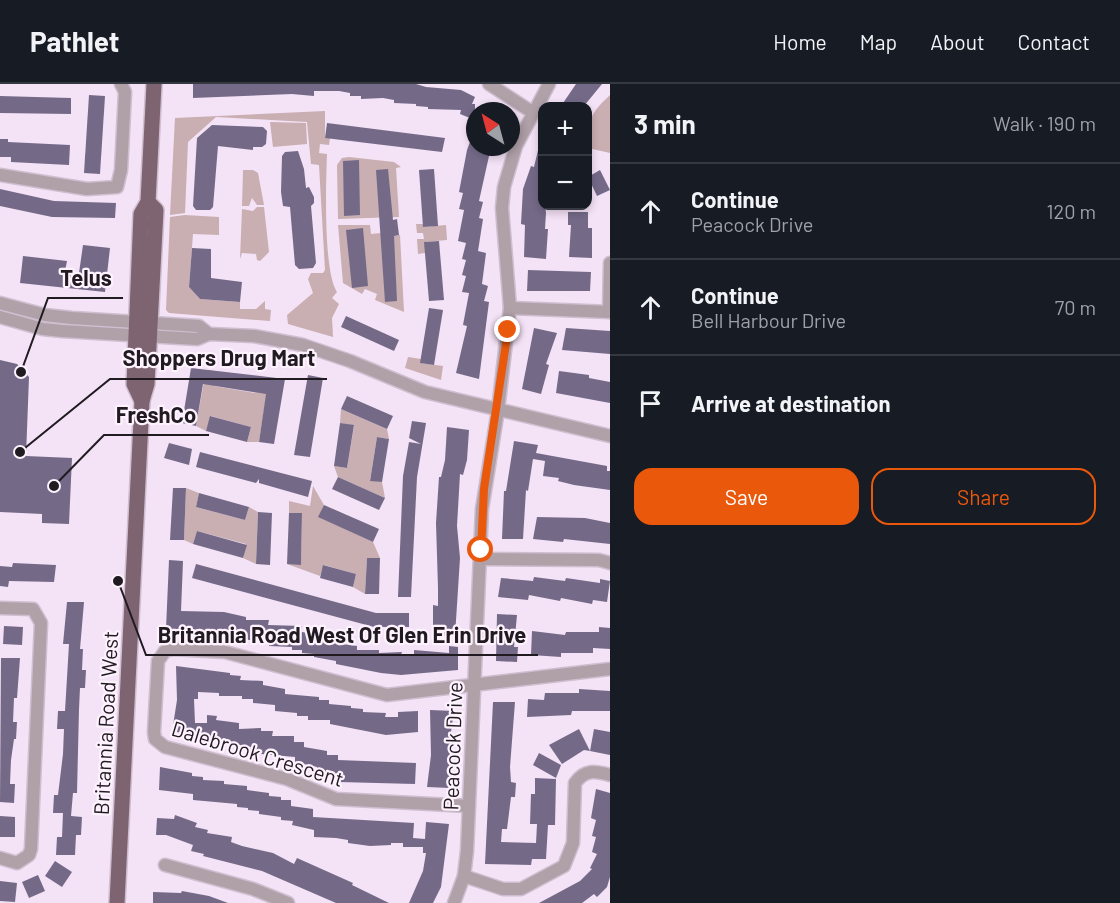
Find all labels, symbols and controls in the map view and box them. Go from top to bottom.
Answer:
text: Pathlet [30,24,119,58]
text: Home [773,29,827,54]
text: Map [860,29,897,54]
text: About [930,29,985,54]
text: Contact [1018,29,1090,54]
north arrow [466,102,520,156]
map controls [538,102,592,210]
button: + [538,102,592,156]
text: 3 min [634,108,696,139]
text: Walk · 190 m [993,111,1096,135]
button: − [538,156,592,210]
text: Continue [691,186,779,212]
icon: ahead [634,195,667,228]
text: 120 m [1046,199,1096,223]
text: Peacock Drive [691,212,813,236]
callout: Telus [48,258,123,298]
text: Telus [60,264,112,290]
text: Continue [691,282,779,308]
icon: ahead [634,291,667,324]
text: 70 m [1055,295,1096,319]
text: Bell Harbour Drive [691,308,846,332]
route end [494,316,520,342]
callout: Shoppers Drug Mart [110,339,327,379]
text: Shoppers Drug Mart [123,344,315,370]
icon: arrive [634,387,667,420]
text: Arrive at destination [691,390,890,416]
callout: FreshCo [104,395,209,435]
text: FreshCo [116,401,196,427]
button: Save [634,468,859,525]
button: Share [871,468,1096,525]
route start [467,536,493,562]
callout: Britannia Road West Of Glen Erin Drive [146,615,538,655]
text: Britannia Road West Of Glen Erin Drive [158,621,526,647]
street label: Britannia Road West [88,630,122,816]
street label: Peacock Drive [437,681,467,811]
street label: Dalebrook Crescent [169,715,347,791]

